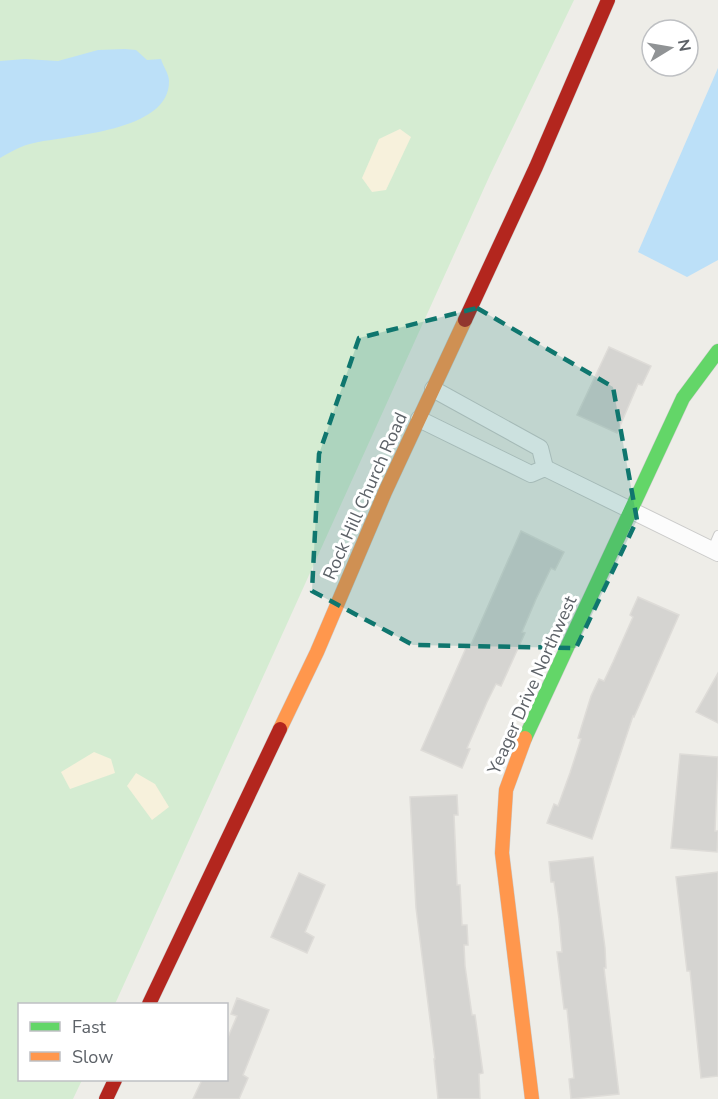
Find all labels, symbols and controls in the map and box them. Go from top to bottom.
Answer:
north arrow [640,18,700,78]
text: N [672,37,696,53]
street label: Rock Hill Church Road [317,409,413,583]
street label: Yeager Drive Northwest [481,591,583,779]
legend [18,1003,228,1081]
text: Fast [72,1015,107,1039]
text: Slow [72,1045,113,1069]

